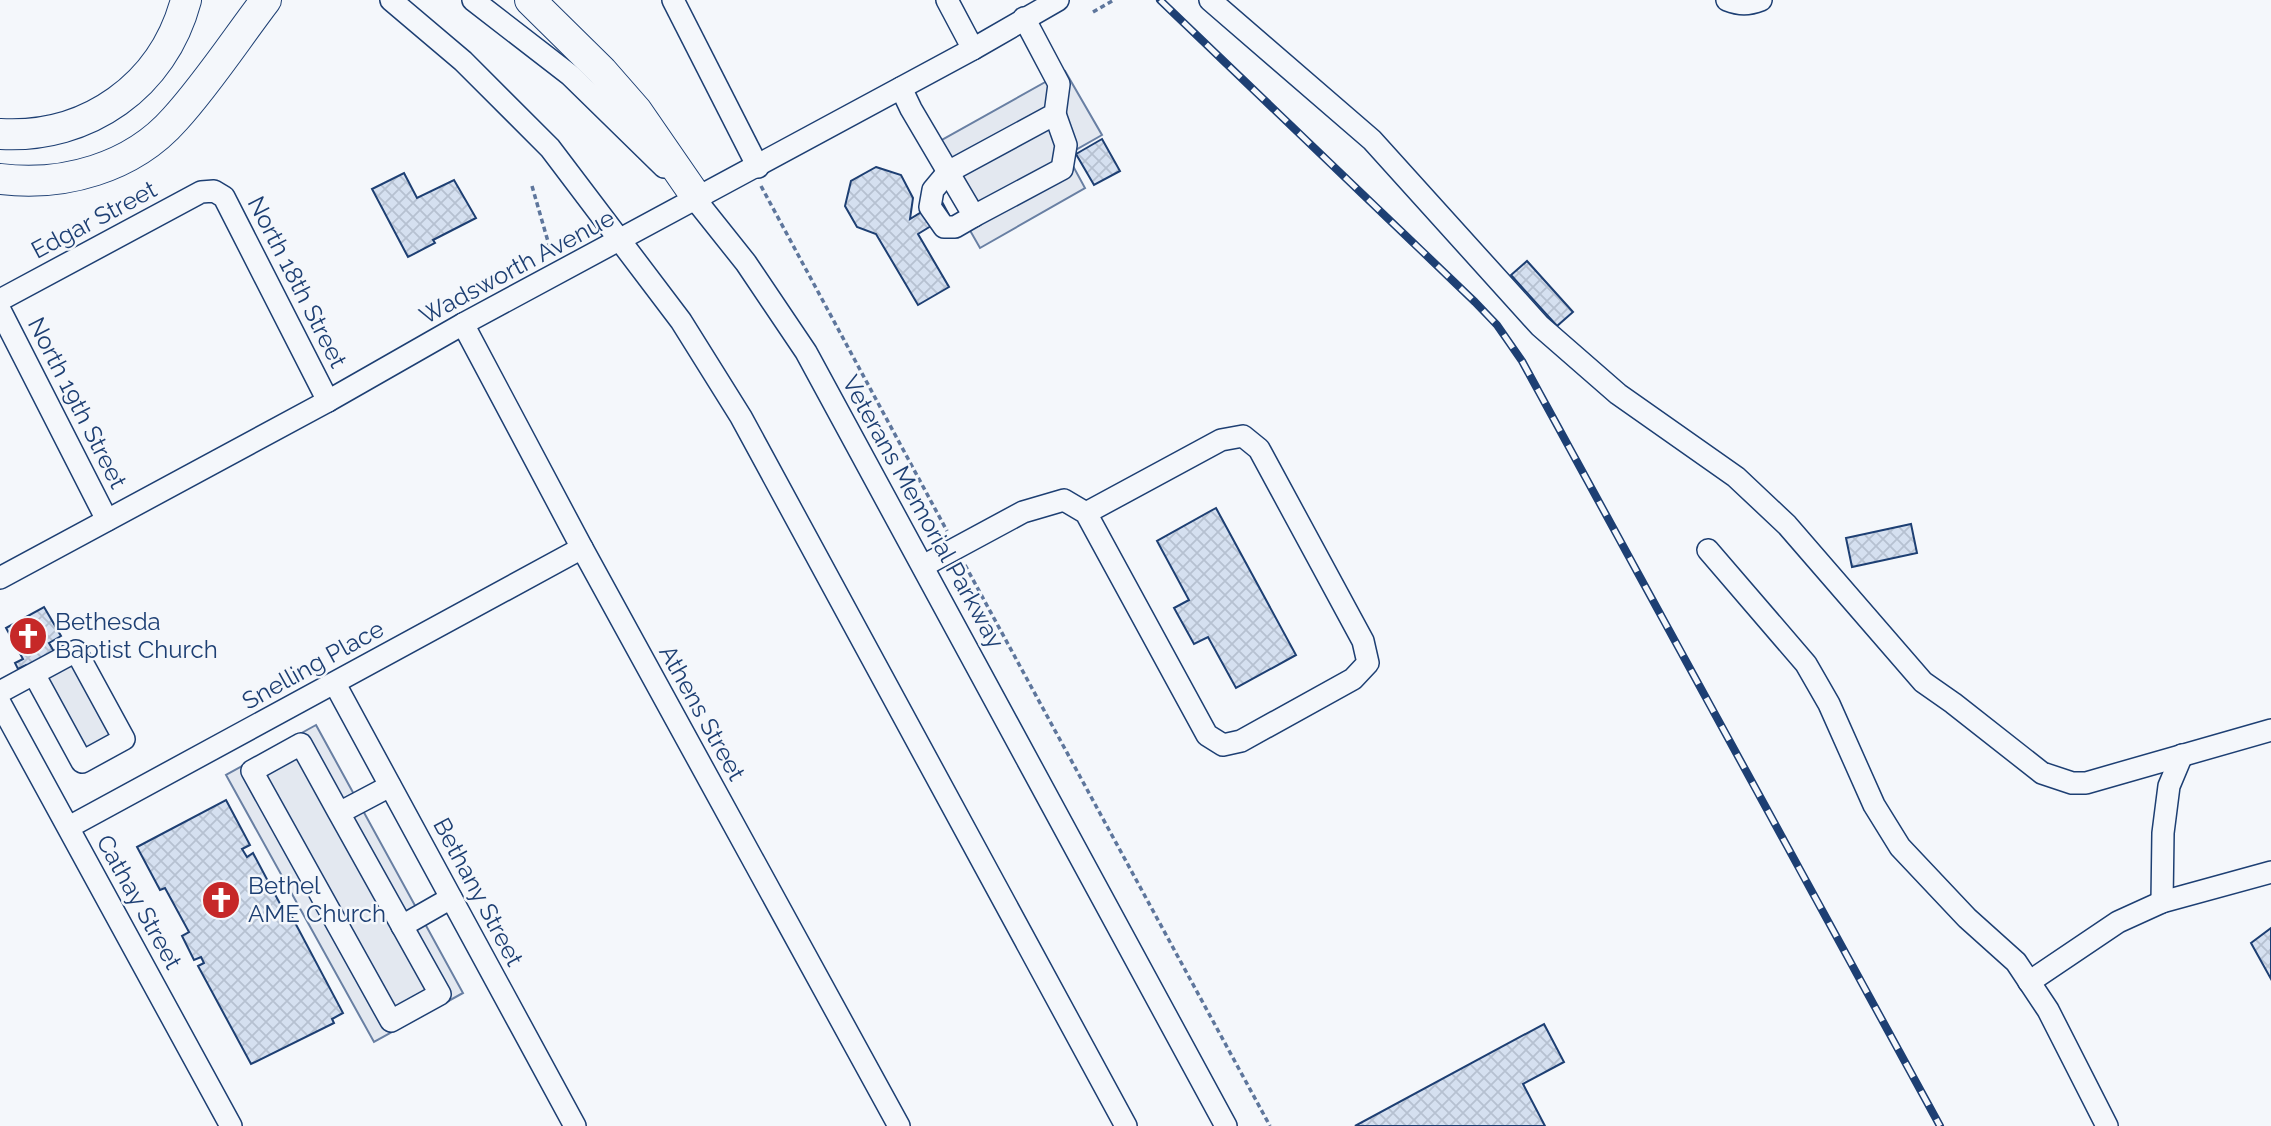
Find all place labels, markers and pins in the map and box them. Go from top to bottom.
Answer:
place label: Bethesda Baptist Church [55,607,218,664]
church icon: Bethesda Baptist Church [7,615,49,657]
place label: Bethel AME Church [248,871,386,928]
church icon: Bethel AME Church [200,879,242,921]

